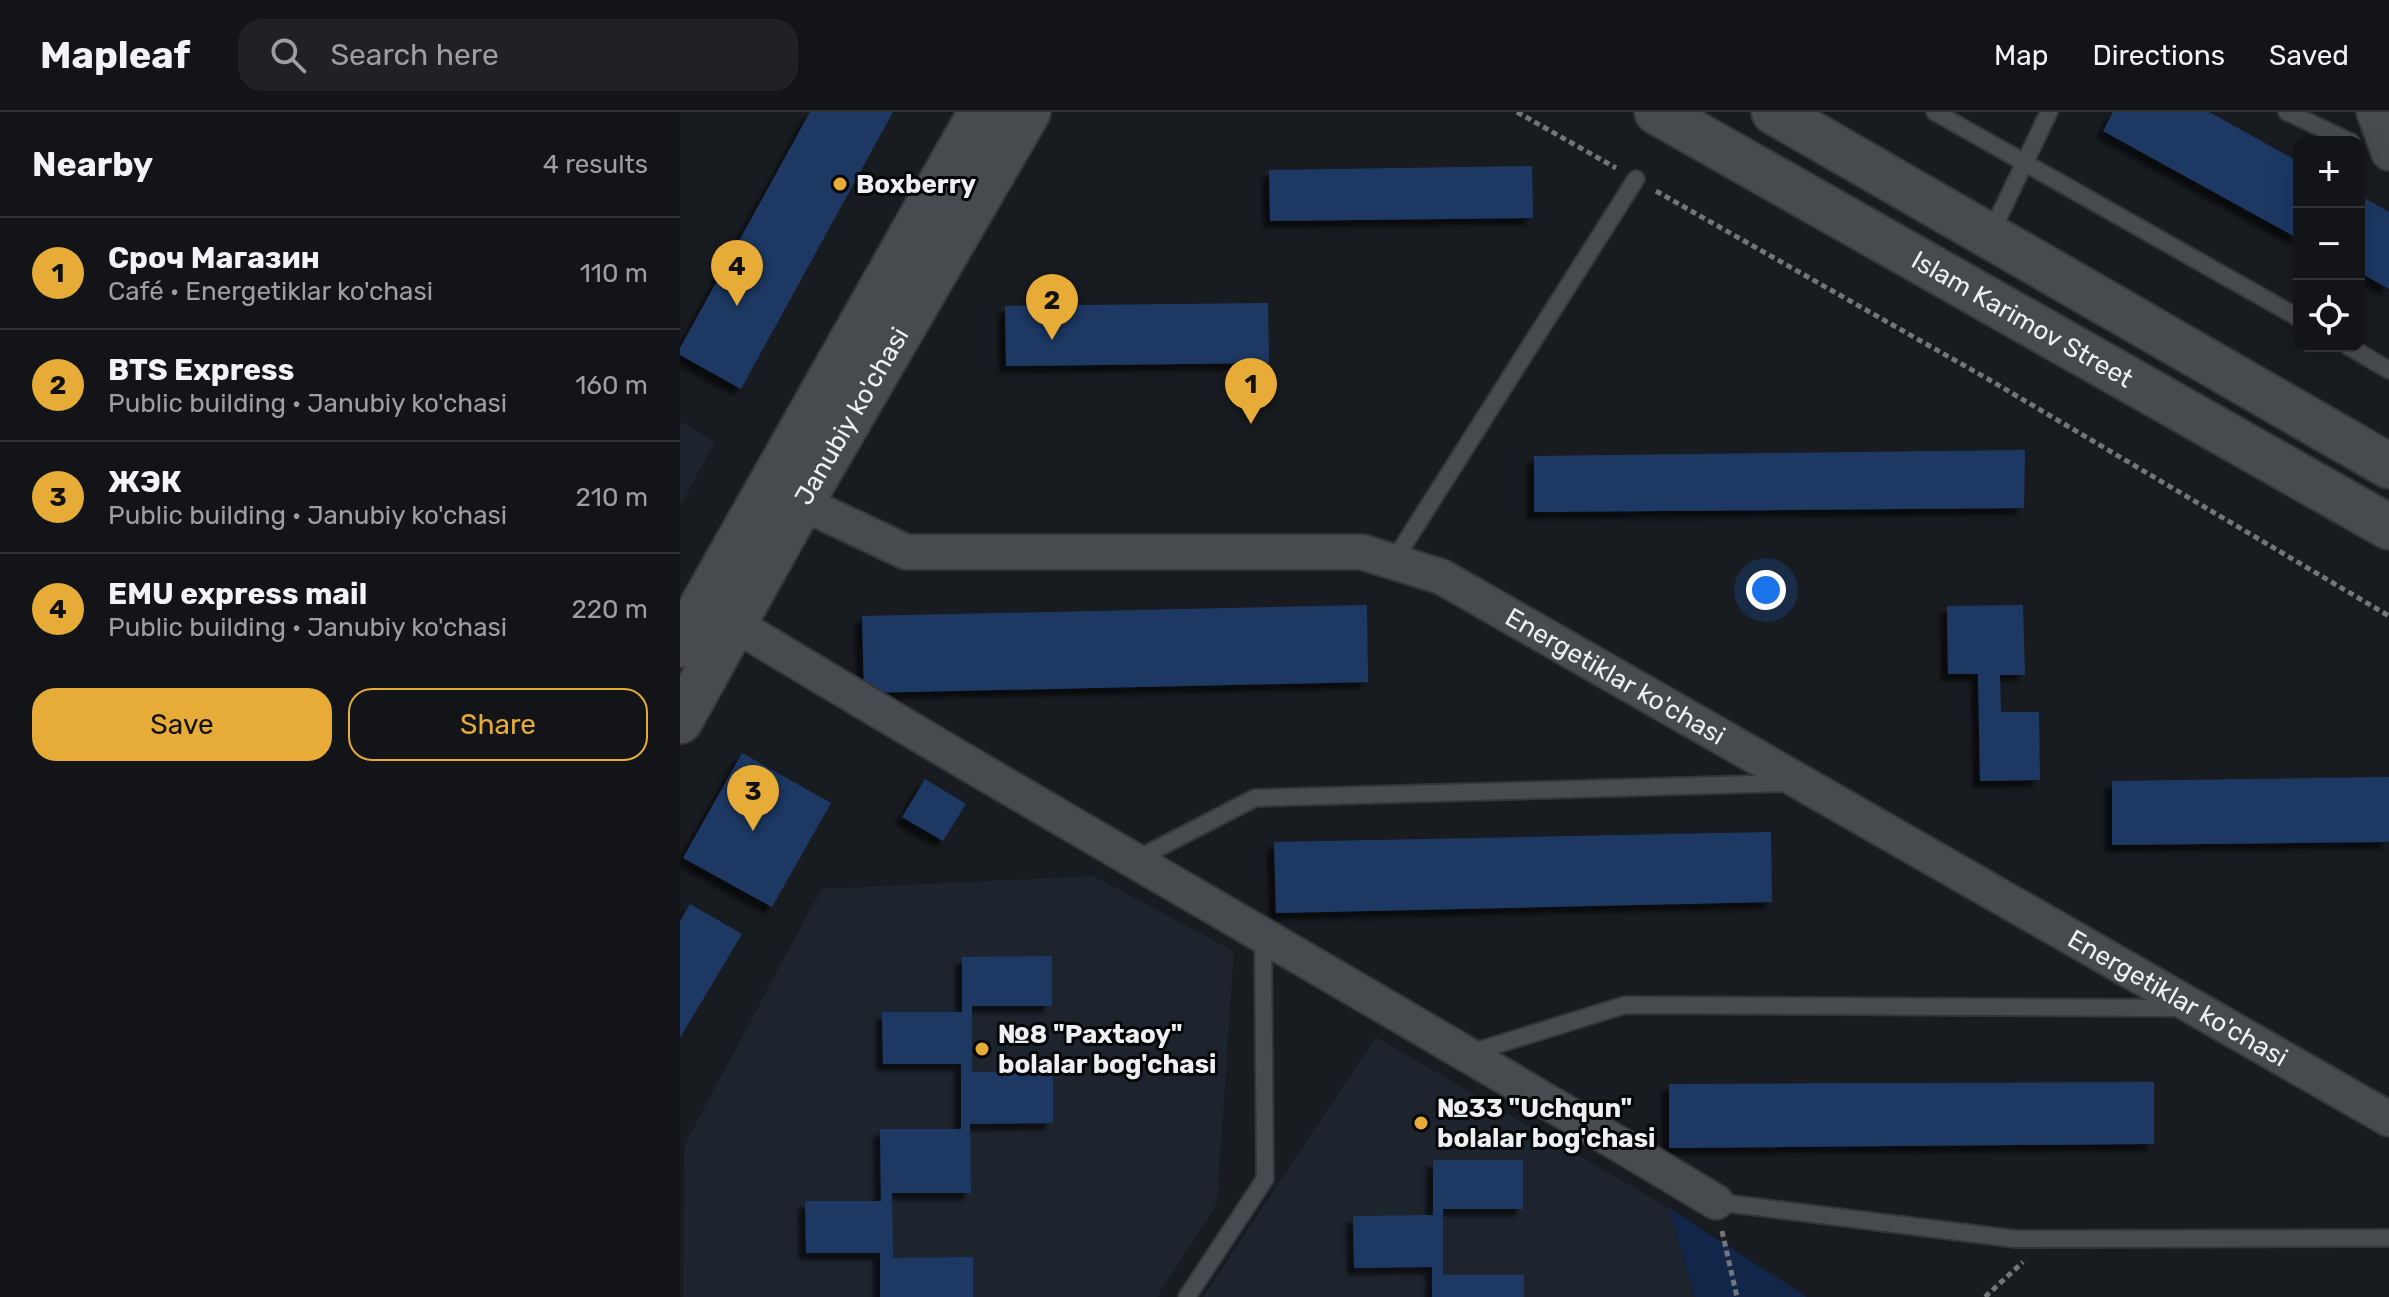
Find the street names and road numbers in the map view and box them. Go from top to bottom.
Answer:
street label: Islam Karimov Street [1906,244,2139,394]
street label: Janubiy ko'chasi [788,322,915,510]
street label: Energetiklar ko'chasi [1500,601,1731,751]
street label: Energetiklar ko'chasi [2062,923,2293,1073]

